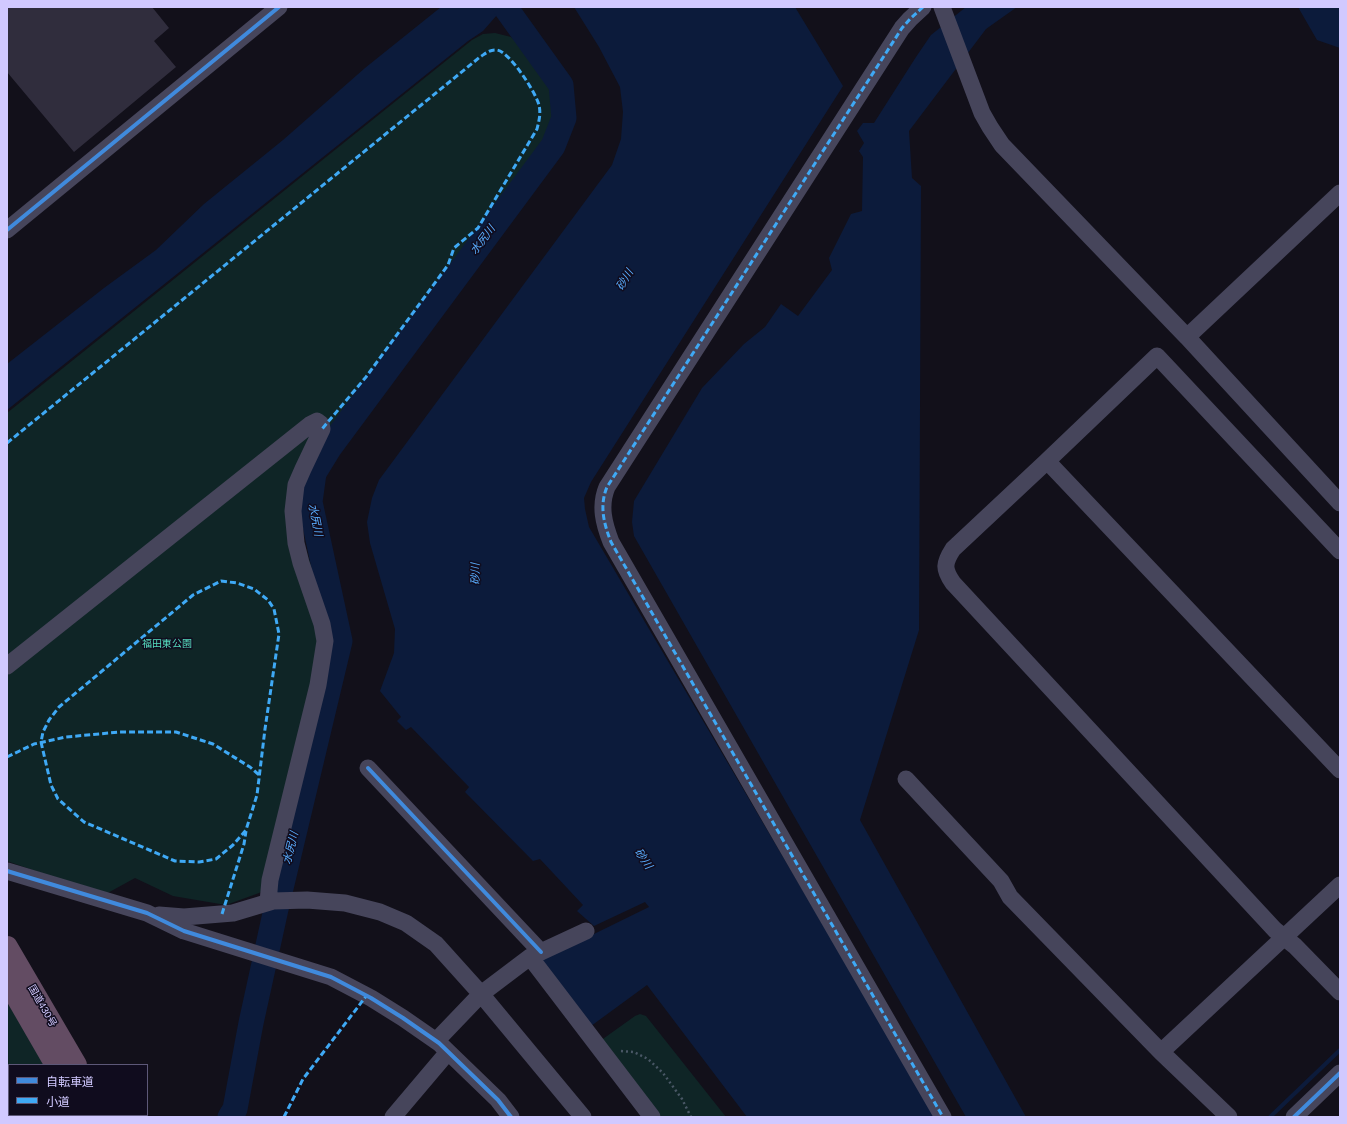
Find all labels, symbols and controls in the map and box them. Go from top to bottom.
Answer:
water label: 水尻川 [468,223,498,257]
water label: 砂川 [614,267,636,293]
water label: 水尻川 [305,503,325,537]
water label: 砂川 [469,563,483,585]
park label: 福田東公園 [142,638,192,650]
water label: 水尻川 [281,830,301,866]
water label: 砂川 [631,846,655,872]
street label: 国道430号 [25,983,59,1029]
legend [8,1064,148,1116]
text: 自転車道 [46,1075,94,1089]
text: 小道 [46,1095,70,1109]

